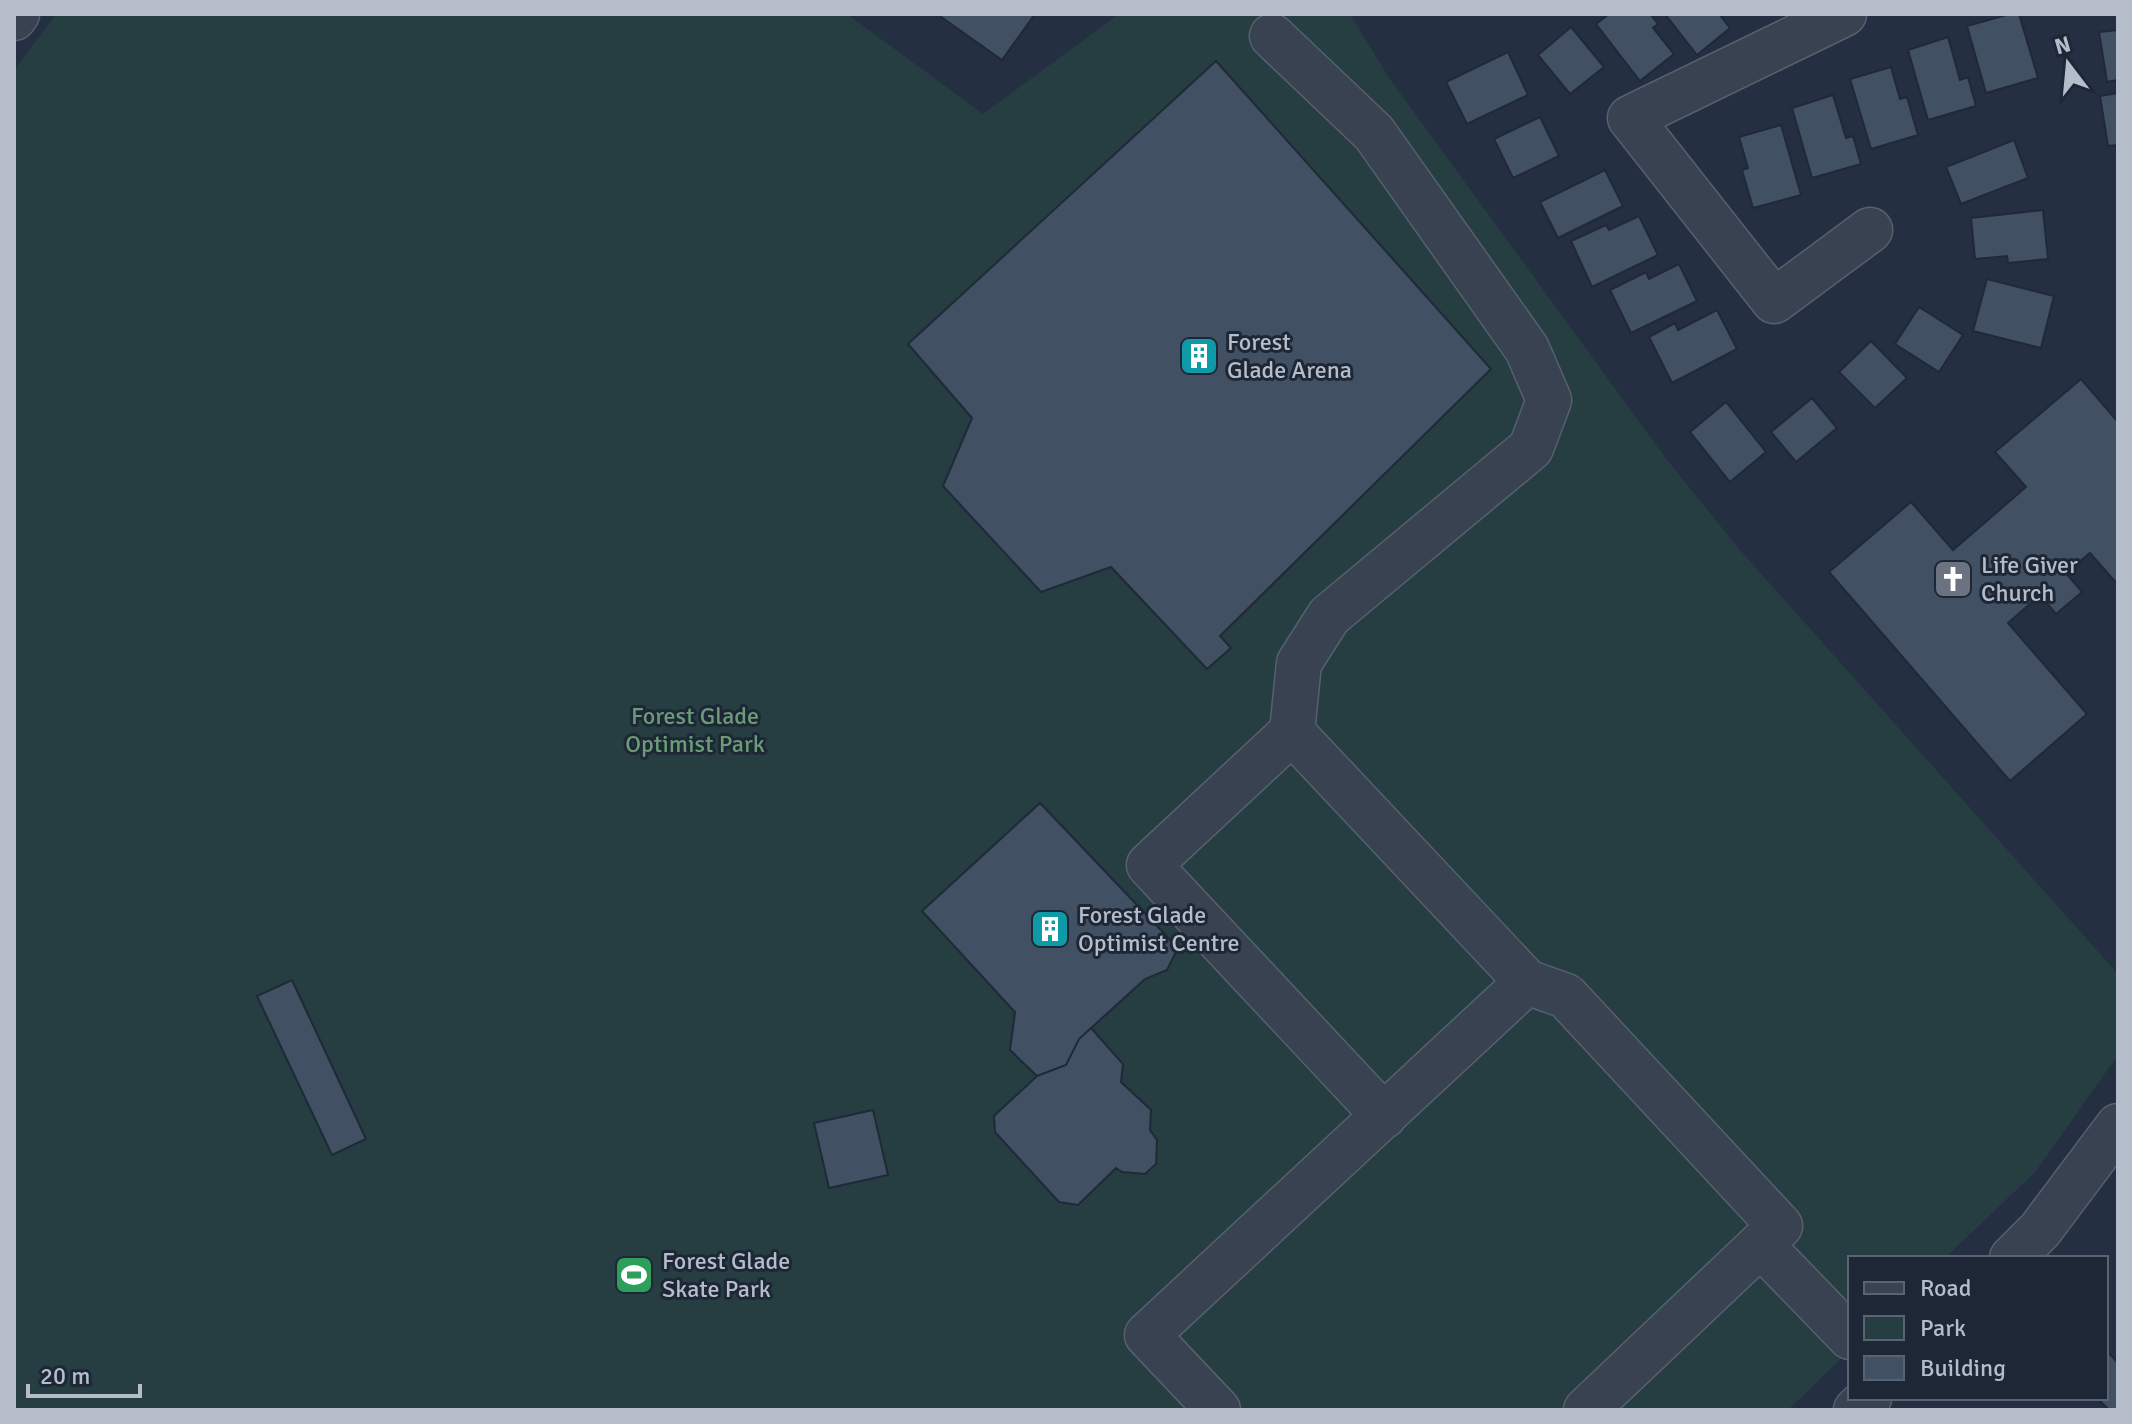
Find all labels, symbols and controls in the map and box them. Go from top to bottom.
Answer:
north arrow [2028,24,2108,104]
text: N [2052,30,2074,60]
place label: Forest Glade Arena [1227,327,1352,385]
building icon: Forest Glade Arena [1178,335,1220,377]
place label: Life Giver Church [1981,550,2078,608]
church icon: Life Giver Church [1932,558,1974,600]
park label: Forest Glade Optimist Park [625,701,765,759]
place label: Forest Glade Optimist Centre [1078,900,1240,958]
building icon: Forest Glade Optimist Centre [1029,908,1071,950]
place label: Forest Glade Skate Park [662,1246,790,1304]
sports icon: Forest Glade Skate Park [613,1254,655,1296]
legend [1848,1256,2108,1400]
text: Road [1920,1273,1971,1303]
text: Park [1920,1313,1966,1343]
scale bar [28,1348,140,1398]
text: Building [1920,1353,2006,1383]
text: 20 m [40,1361,90,1391]

